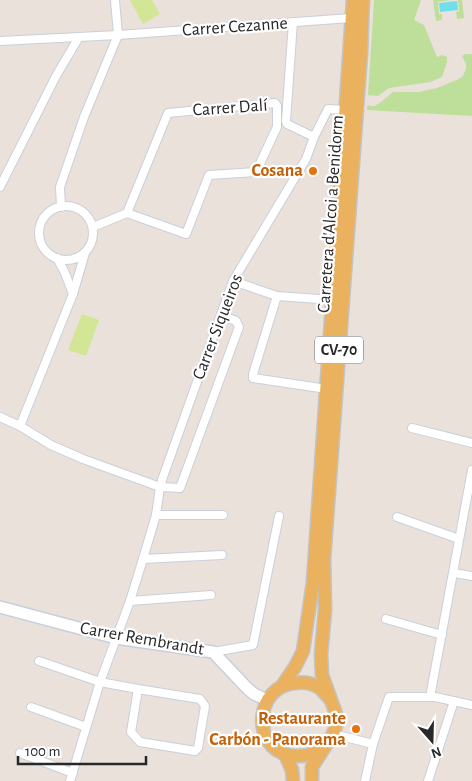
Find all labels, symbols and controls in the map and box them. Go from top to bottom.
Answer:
street label: Carrer Cezanne [182,14,288,40]
street label: Carrer Dalí [192,96,269,120]
street label: Carretera d'Alcoi a Benidorm [315,115,347,313]
place label: Cosana [251,162,303,180]
marker: Cosana [307,165,319,177]
street label: Carrer Siqueiros [190,272,246,382]
road number: CV-70 [315,336,363,364]
street label: Carrer Rembrandt [79,619,206,659]
place label: Restaurante Carbón - Panorama [209,710,346,749]
north arrow [407,716,457,766]
marker: Restaurante Carbón - Panorama [350,723,362,735]
scale bar [18,734,145,766]
text: 100 m [25,744,60,759]
text: N [429,744,443,761]

